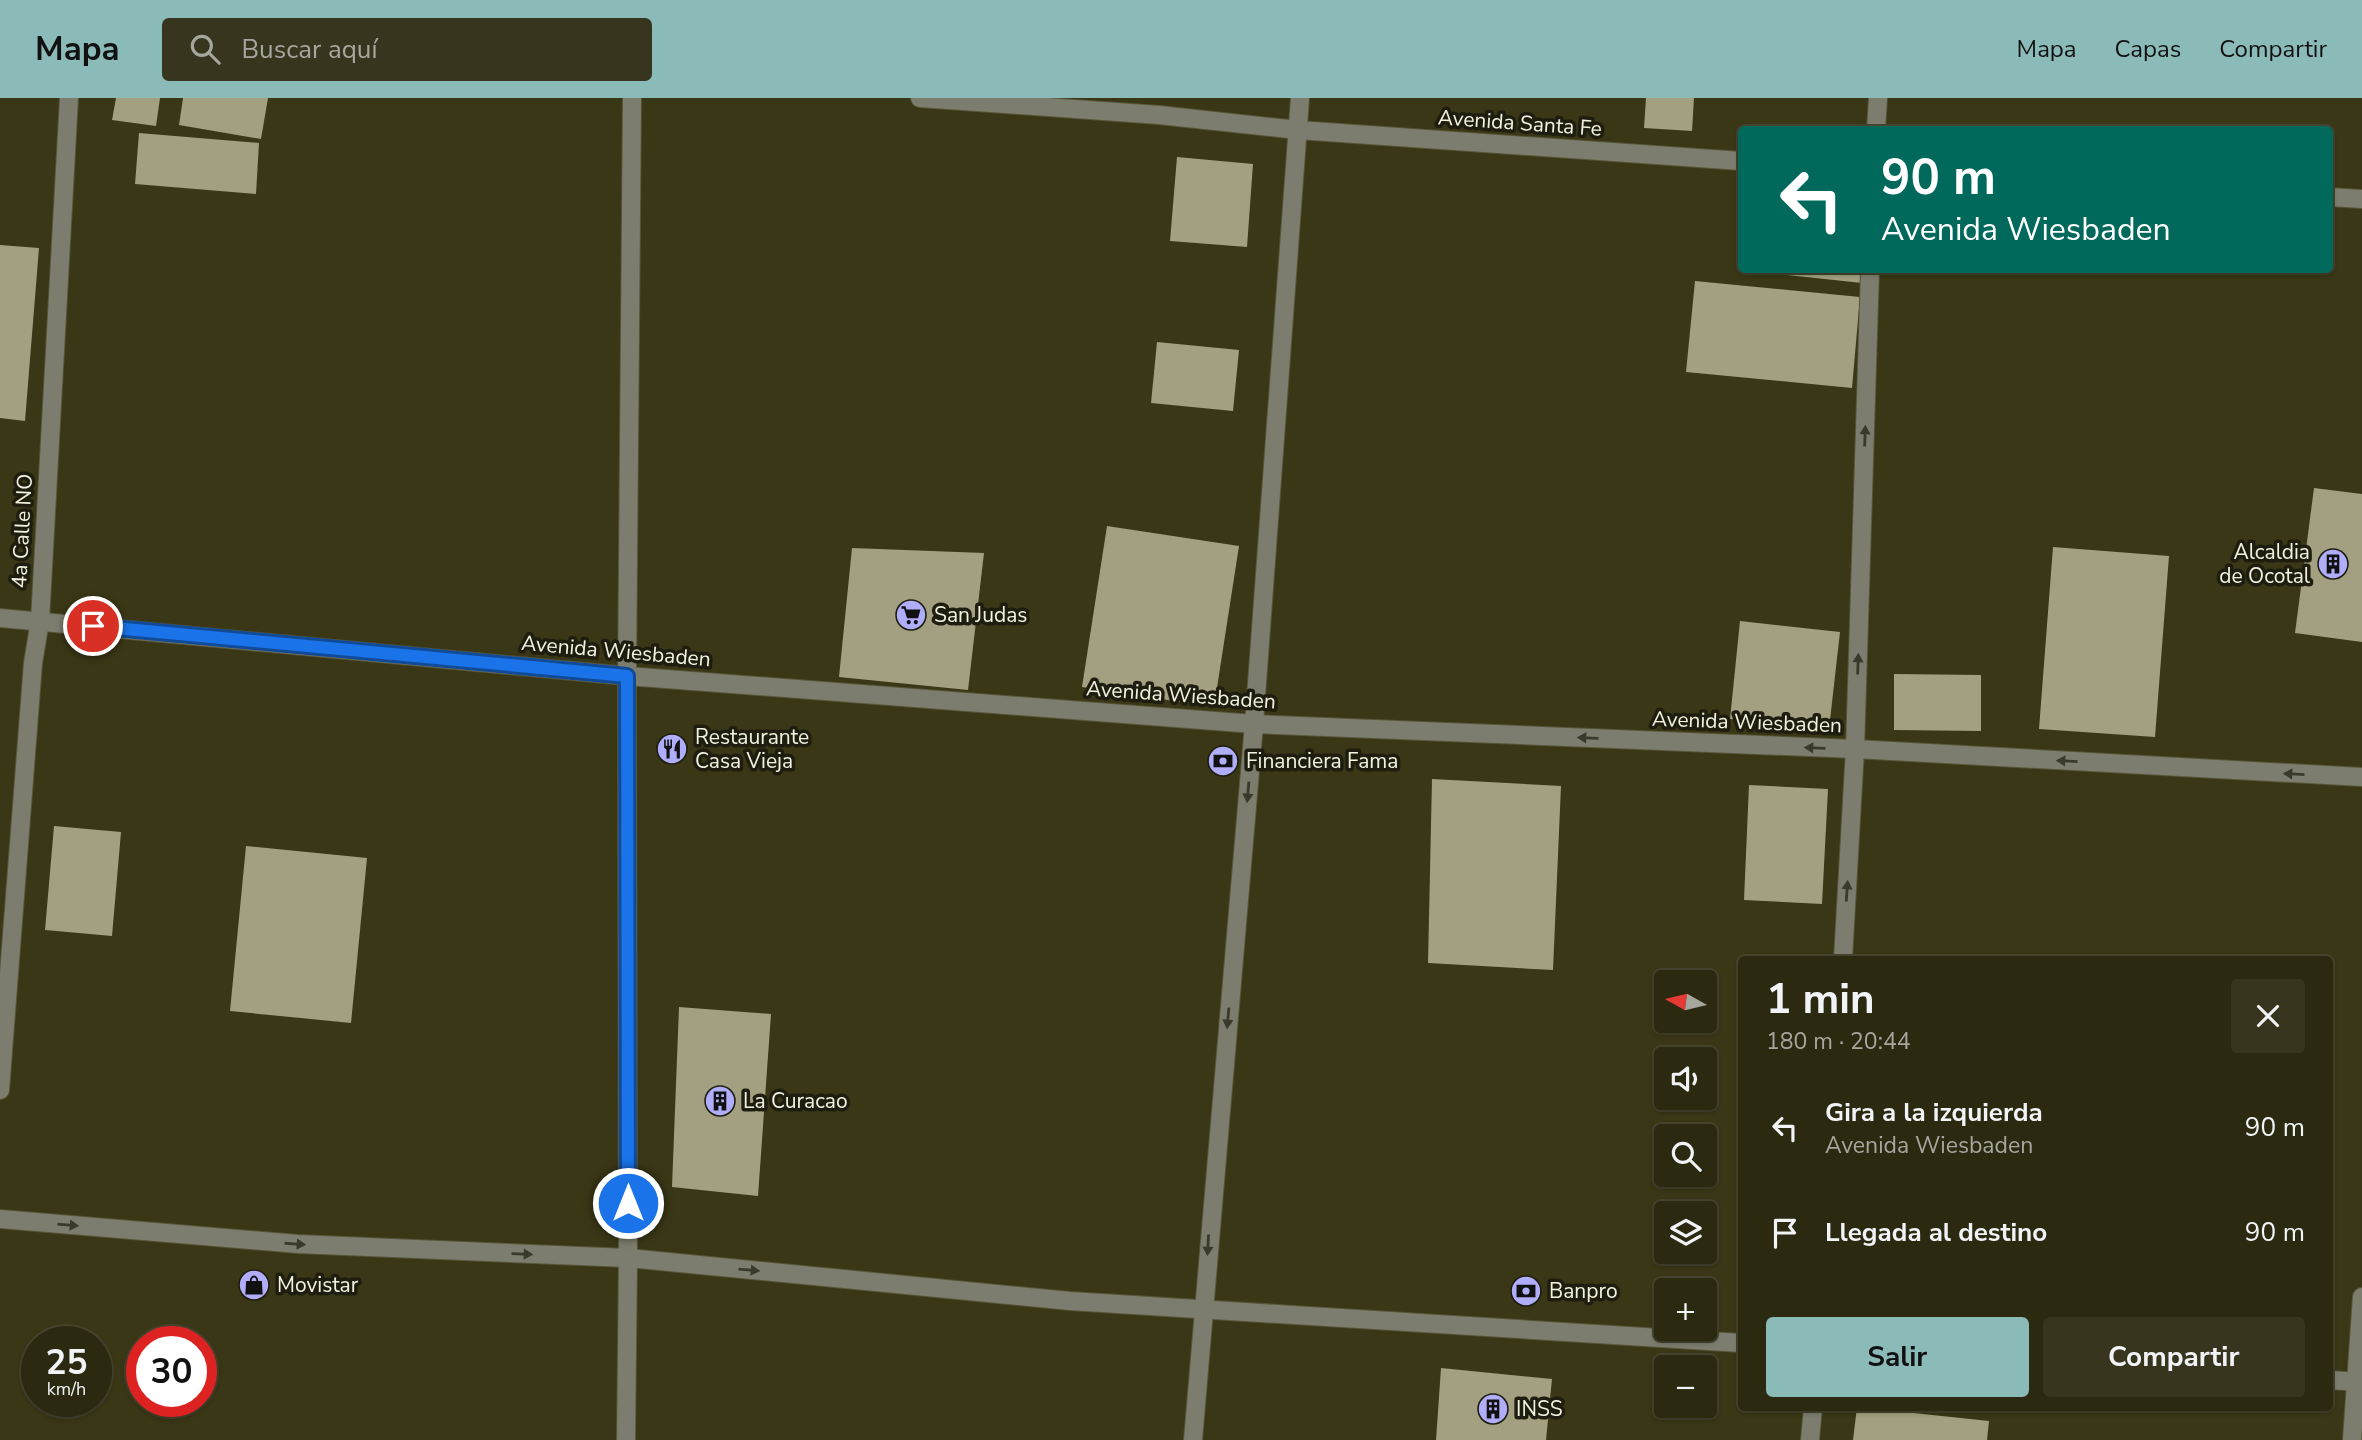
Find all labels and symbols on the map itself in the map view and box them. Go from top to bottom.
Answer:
street label: Avenida Santa Fe [1437,103,1603,143]
one-way arrow [1859,425,1871,447]
street label: 4a Calle NO [5,473,39,589]
place label: Alcaldia de Ocotal [2219,538,2311,590]
building icon: Alcaldia de Ocotal [2316,547,2350,581]
pin [63,596,123,656]
supermarket icon: San Judas [894,598,928,632]
place label: San Judas [934,601,1027,629]
street label: Avenida Wiesbaden [520,629,712,673]
one-way arrow [1852,652,1864,674]
street label: Avenida Wiesbaden [1085,674,1277,716]
street label: Avenida Wiesbaden [1651,705,1843,739]
place label: Restaurante Casa Vieja [695,723,809,775]
restaurant icon: Restaurante Casa Vieja [655,732,689,766]
one-way arrow [1577,733,1599,744]
one-way arrow [1804,742,1826,753]
bank icon: Financiera Fama [1206,744,1240,778]
place label: Financiera Fama [1246,747,1398,775]
one-way arrow [2055,755,2077,766]
one-way arrow [2283,768,2305,779]
one-way arrow [1242,781,1253,803]
one-way arrow [1841,880,1852,902]
north arrow [1654,970,1717,1032]
one-way arrow [1222,1008,1233,1030]
building icon: La Curacao [703,1084,737,1118]
place label: La Curacao [743,1087,848,1115]
position arrow [591,1166,665,1240]
one-way arrow [57,1220,79,1231]
one-way arrow [1203,1234,1214,1256]
one-way arrow [284,1239,306,1250]
one-way arrow [511,1248,533,1259]
one-way arrow [738,1265,760,1276]
shop icon: Movistar [237,1268,271,1302]
place label: Movistar [277,1271,359,1299]
bank icon: Banpro [1509,1274,1543,1308]
place label: Banpro [1549,1277,1618,1305]
speed limit sign: 30 [126,1326,217,1417]
building icon: INSS [1476,1392,1510,1426]
place label: INSS [1516,1395,1563,1423]

